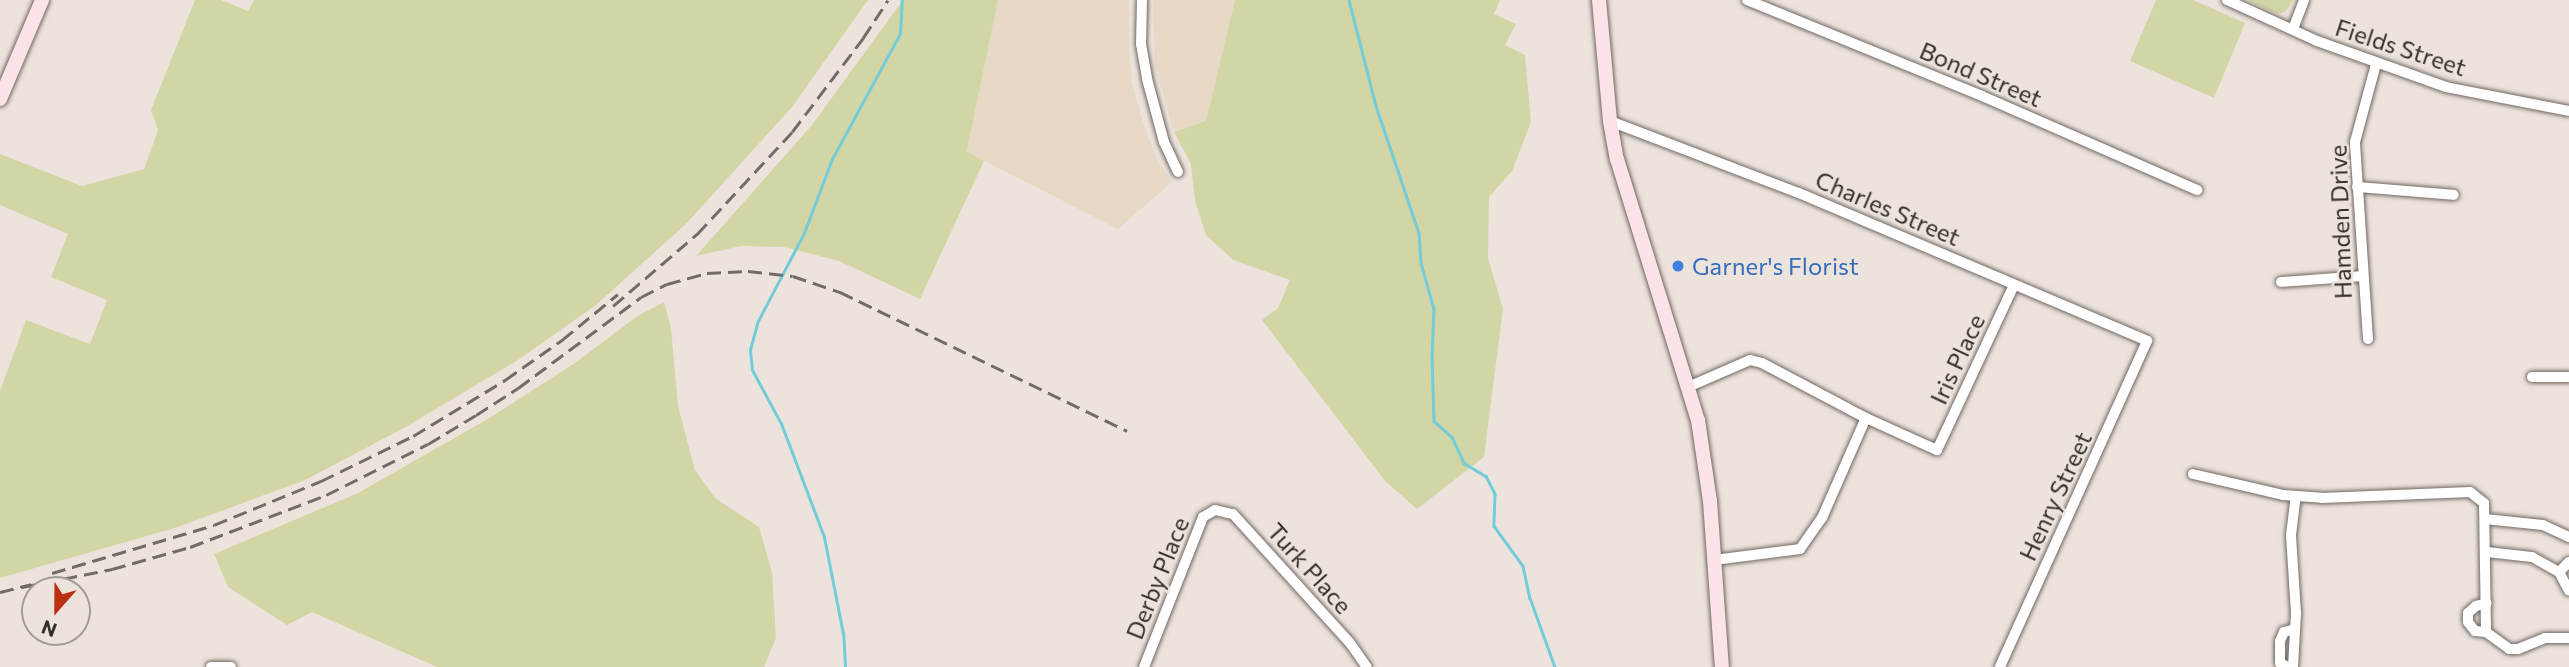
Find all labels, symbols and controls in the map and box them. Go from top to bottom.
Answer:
street label: Fields Street [2332,12,2470,82]
street label: Bond Street [1916,35,2046,113]
street label: Hamden Drive [2323,144,2357,300]
street label: Charles Street [1811,165,1965,251]
place label: Garner's Florist [1692,252,1859,280]
marker: Garner's Florist [1670,258,1686,274]
street label: Iris Place [1924,309,1990,409]
street label: Henry Street [2013,427,2097,565]
street label: Derby Place [1119,513,1195,643]
street label: Turk Place [1262,517,1358,619]
north arrow [21,576,91,646]
text: N [38,616,60,642]

